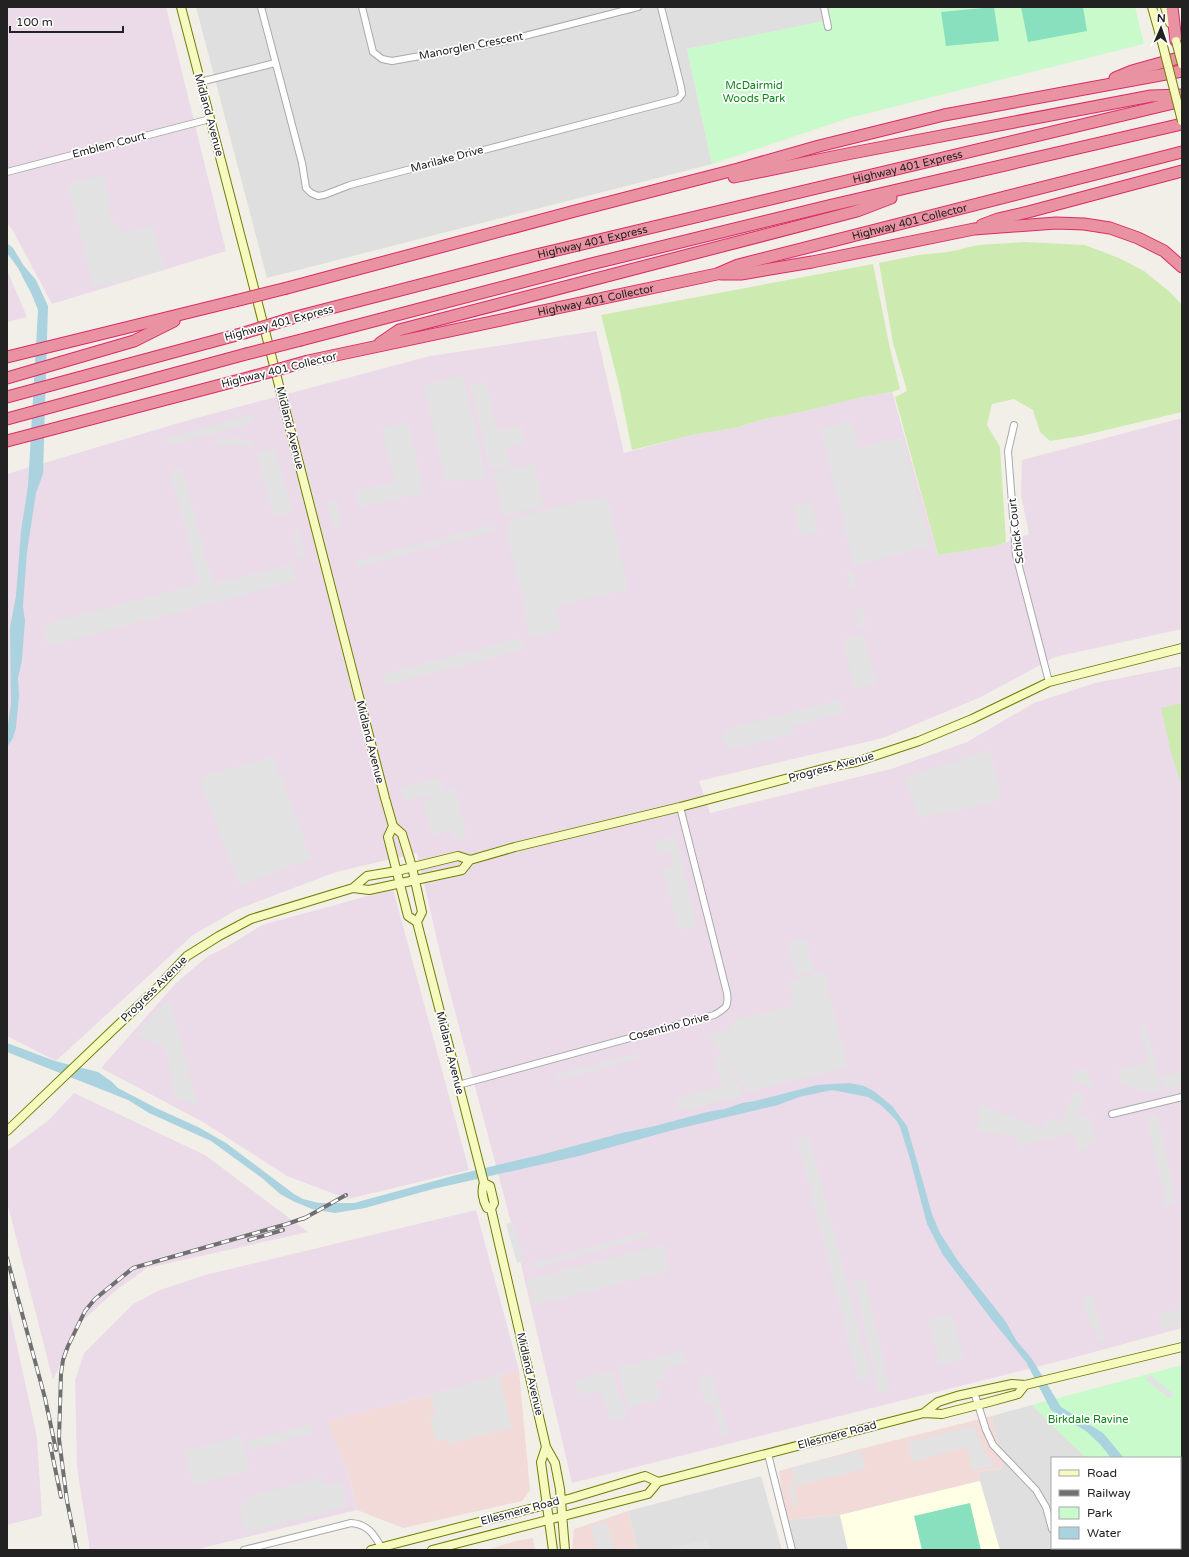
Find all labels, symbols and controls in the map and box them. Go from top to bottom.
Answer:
scale bar [10,8,123,34]
north arrow [1141,8,1181,48]
text: N [1157,12,1166,25]
text: 100 m [16,15,53,29]
street label: Manorglen Crescent [418,30,524,62]
street label: Midland Avenue [192,72,226,158]
park label: McDairmid Woods Park [723,79,785,105]
street label: Emblem Court [71,129,147,161]
street label: Marilake Drive [409,143,485,175]
street label: Highway 401 Express [851,147,964,186]
street label: Highway 401 Collector [850,200,969,242]
street label: Highway 401 Express [536,222,649,261]
street label: Highway 401 Collector [536,281,656,319]
street label: Highway 401 Express [223,302,335,344]
street label: Highway 401 Collector [220,349,339,391]
street label: Midland Avenue [273,385,307,471]
street label: Schick Court [1006,497,1026,565]
street label: Midland Avenue [353,699,387,785]
street label: Progress Avenue [787,749,875,785]
street label: Progress Avenue [118,953,190,1025]
street label: Midland Avenue [433,1010,467,1096]
street label: Cosentino Drive [627,1010,711,1044]
street label: Midland Avenue [514,1331,546,1417]
park label: Birkdale Ravine [1048,1413,1128,1426]
street label: Ellesmere Road [796,1418,878,1452]
legend [1051,1457,1181,1549]
text: Road [1087,1466,1117,1480]
text: Railway [1087,1486,1131,1500]
street label: Ellesmere Road [479,1494,561,1528]
text: Park [1087,1506,1113,1520]
text: Water [1087,1526,1122,1540]

